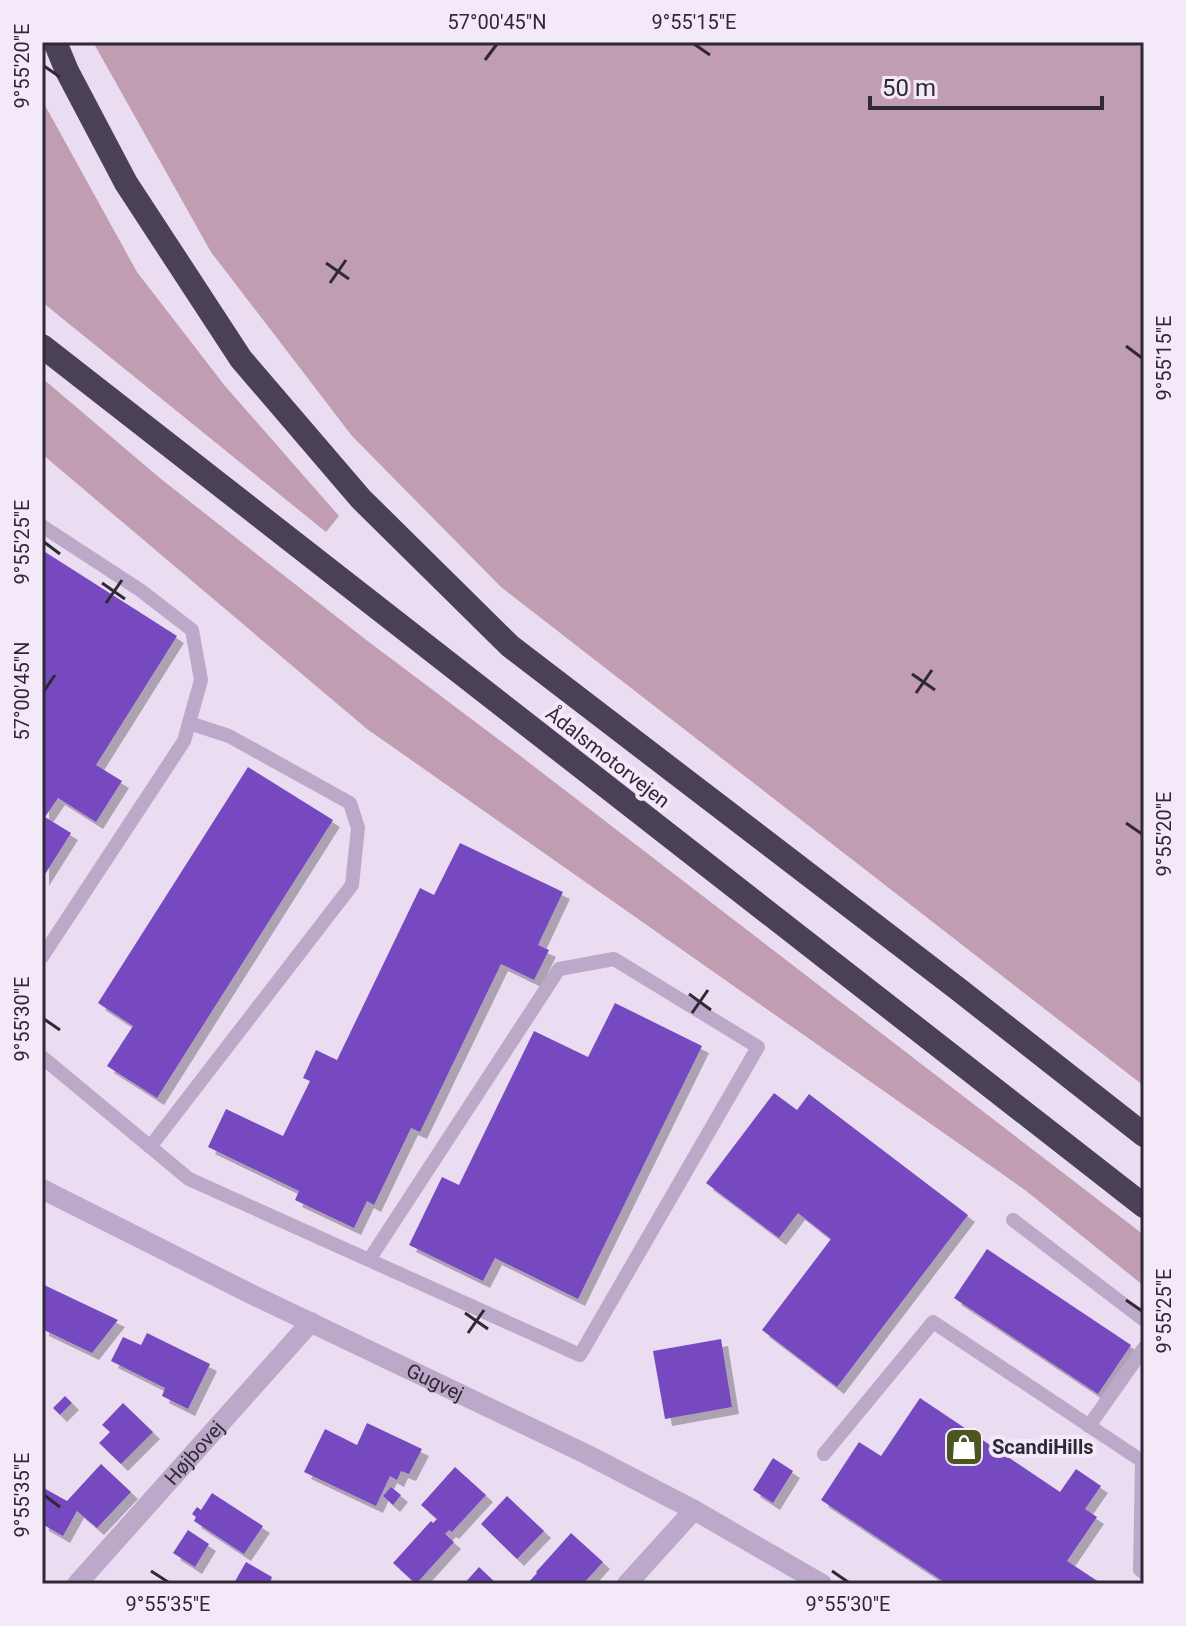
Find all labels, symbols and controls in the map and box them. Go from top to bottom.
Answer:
text: 57°00'45"N [447,10,547,34]
text: 9°55'15"E [652,10,736,34]
text: 9°55'20"E [10,24,34,108]
scale bar [870,60,1102,110]
text: 50 m [882,74,936,102]
text: 9°55'15"E [1152,316,1176,400]
text: 9°55'25"E [10,500,34,584]
text: 57°00'45"N [10,641,34,741]
street label: Ådalsmotorvejen [541,701,675,813]
text: 9°55'20"E [1152,792,1176,876]
text: 9°55'30"E [10,977,34,1061]
text: 9°55'25"E [1152,1269,1176,1353]
street label: Gugvej [403,1358,468,1406]
street label: Højbovej [159,1416,229,1490]
shop icon: ScandiHills [943,1426,985,1468]
place label: ScandiHills [992,1435,1093,1459]
text: 9°55'35"E [10,1453,34,1537]
text: 9°55'35"E [126,1592,210,1616]
text: 9°55'30"E [806,1592,890,1616]

